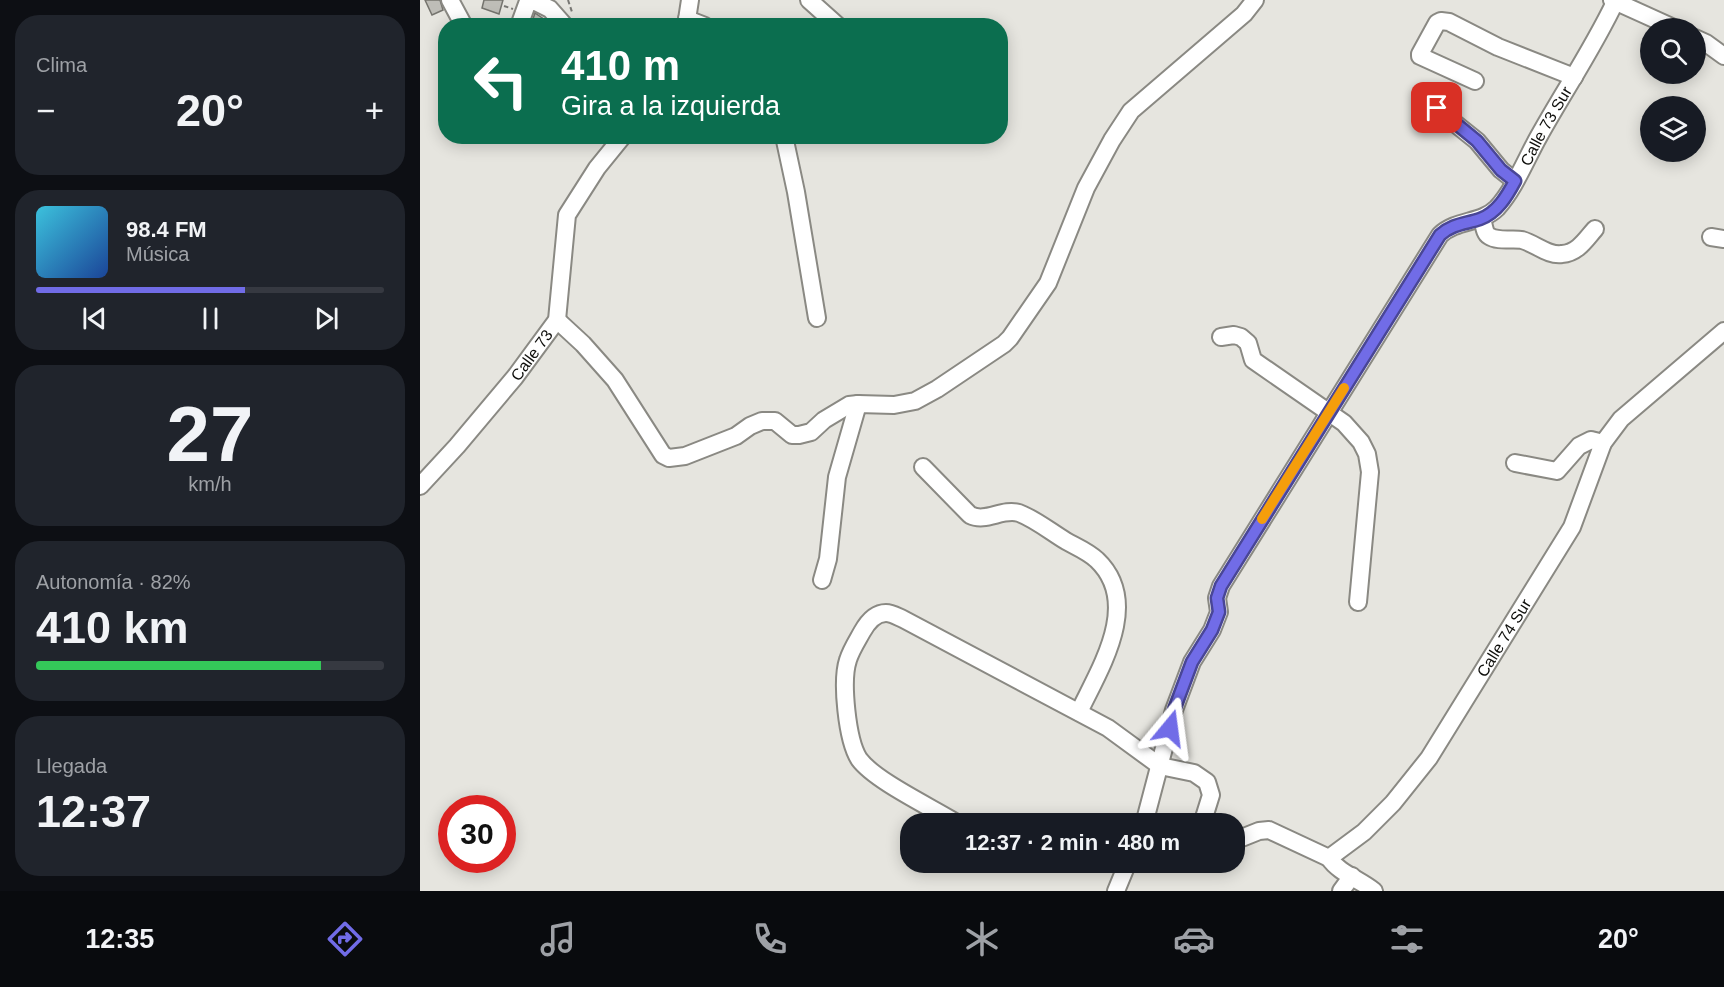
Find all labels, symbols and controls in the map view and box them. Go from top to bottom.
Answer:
map controls [1640,18,1706,162]
button: search [1640,18,1706,84]
icon: left [462,42,540,120]
text: 410 m [561,42,680,89]
text: Clima [36,54,87,76]
pin [1411,82,1462,133]
street label: Calle 73 Sur [1517,83,1575,168]
text: 20° [176,85,244,136]
text: Gira a la izquierda [561,91,780,121]
icon: arrive [1420,91,1453,124]
text: − [36,92,55,129]
text: + [365,92,384,129]
button: layers [1640,96,1706,162]
text: 98.4 FM [126,217,207,242]
text: Música [126,243,189,265]
icon: previous [78,302,111,335]
icon: pause [194,302,227,335]
icon: next [310,302,343,335]
street label: Calle 73 [507,326,556,384]
text: 27 [167,390,253,478]
text: km/h [188,473,232,495]
text: Autonomía · 82% [36,571,191,593]
street label: Calle 74 Sur [1473,595,1534,680]
text: 410 km [36,602,189,653]
position arrow [1138,696,1202,760]
text: Llegada [36,755,107,777]
text: 12:37 [36,786,151,837]
speed limit sign: 30 [438,795,516,873]
text: 12:37 · 2 min · 480 m [965,830,1180,855]
icon: directions [324,918,366,960]
icon: music [537,918,579,960]
icon: phone [749,918,791,960]
icon: climate [961,918,1003,960]
icon: car [1173,918,1215,960]
icon: filters [1386,918,1428,960]
text: 12:35 [85,924,154,954]
text: 20° [1598,924,1639,954]

